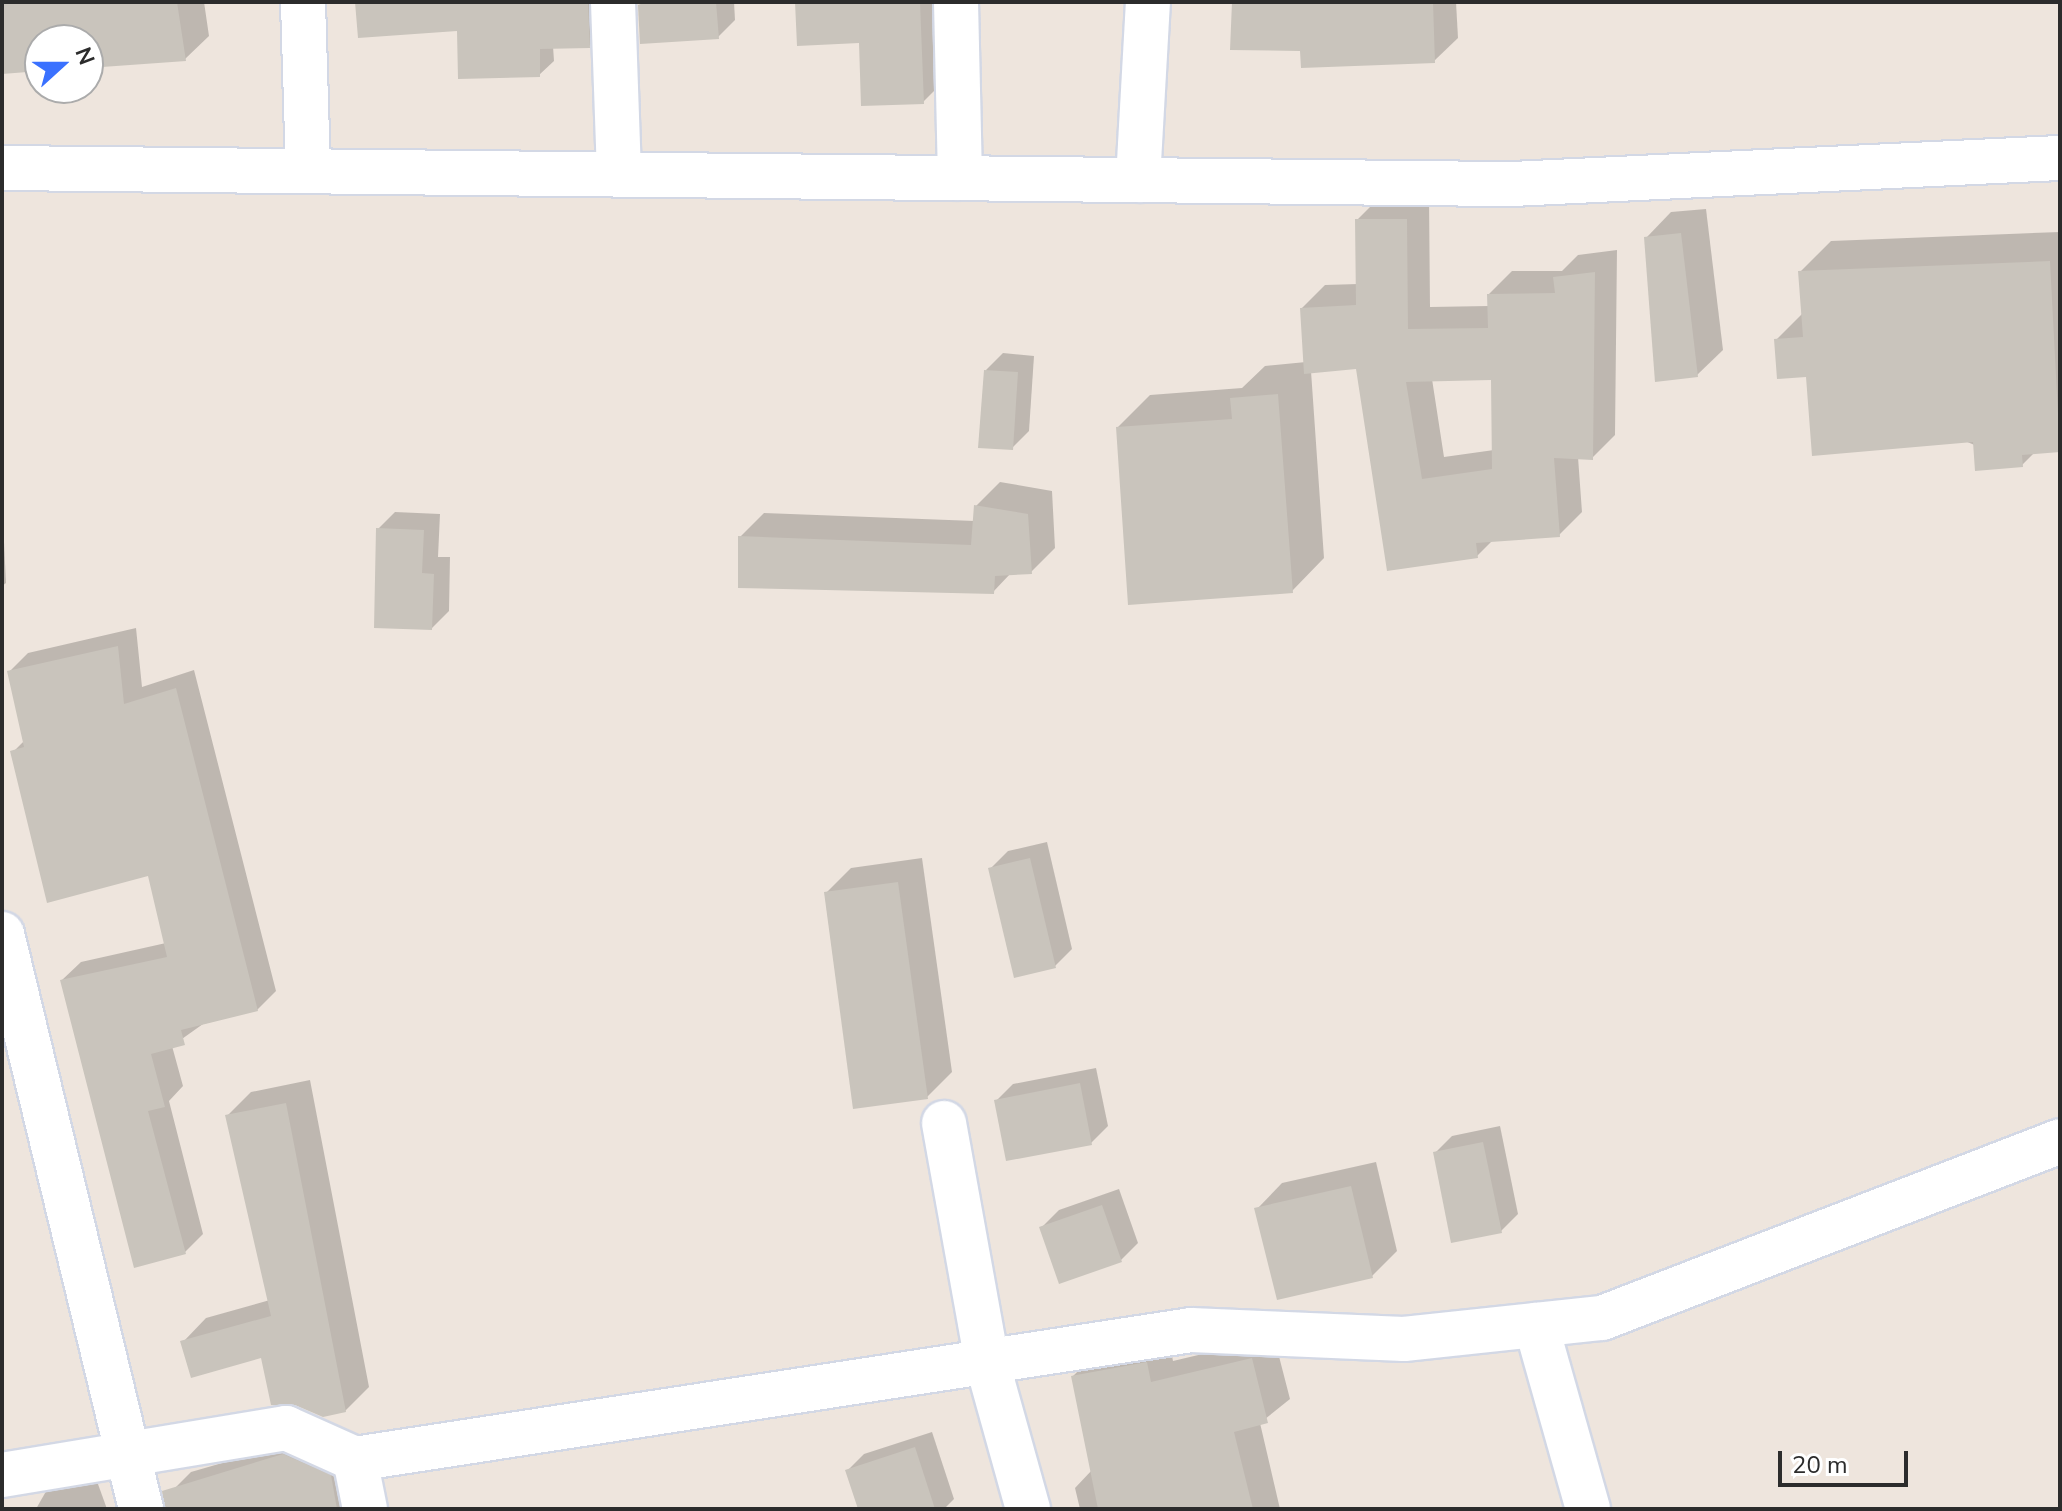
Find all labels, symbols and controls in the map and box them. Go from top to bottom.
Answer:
north arrow [24,24,104,104]
text: N [68,43,101,69]
scale bar [1782,1435,1912,1485]
text: 20 m [1792,1449,1848,1481]

